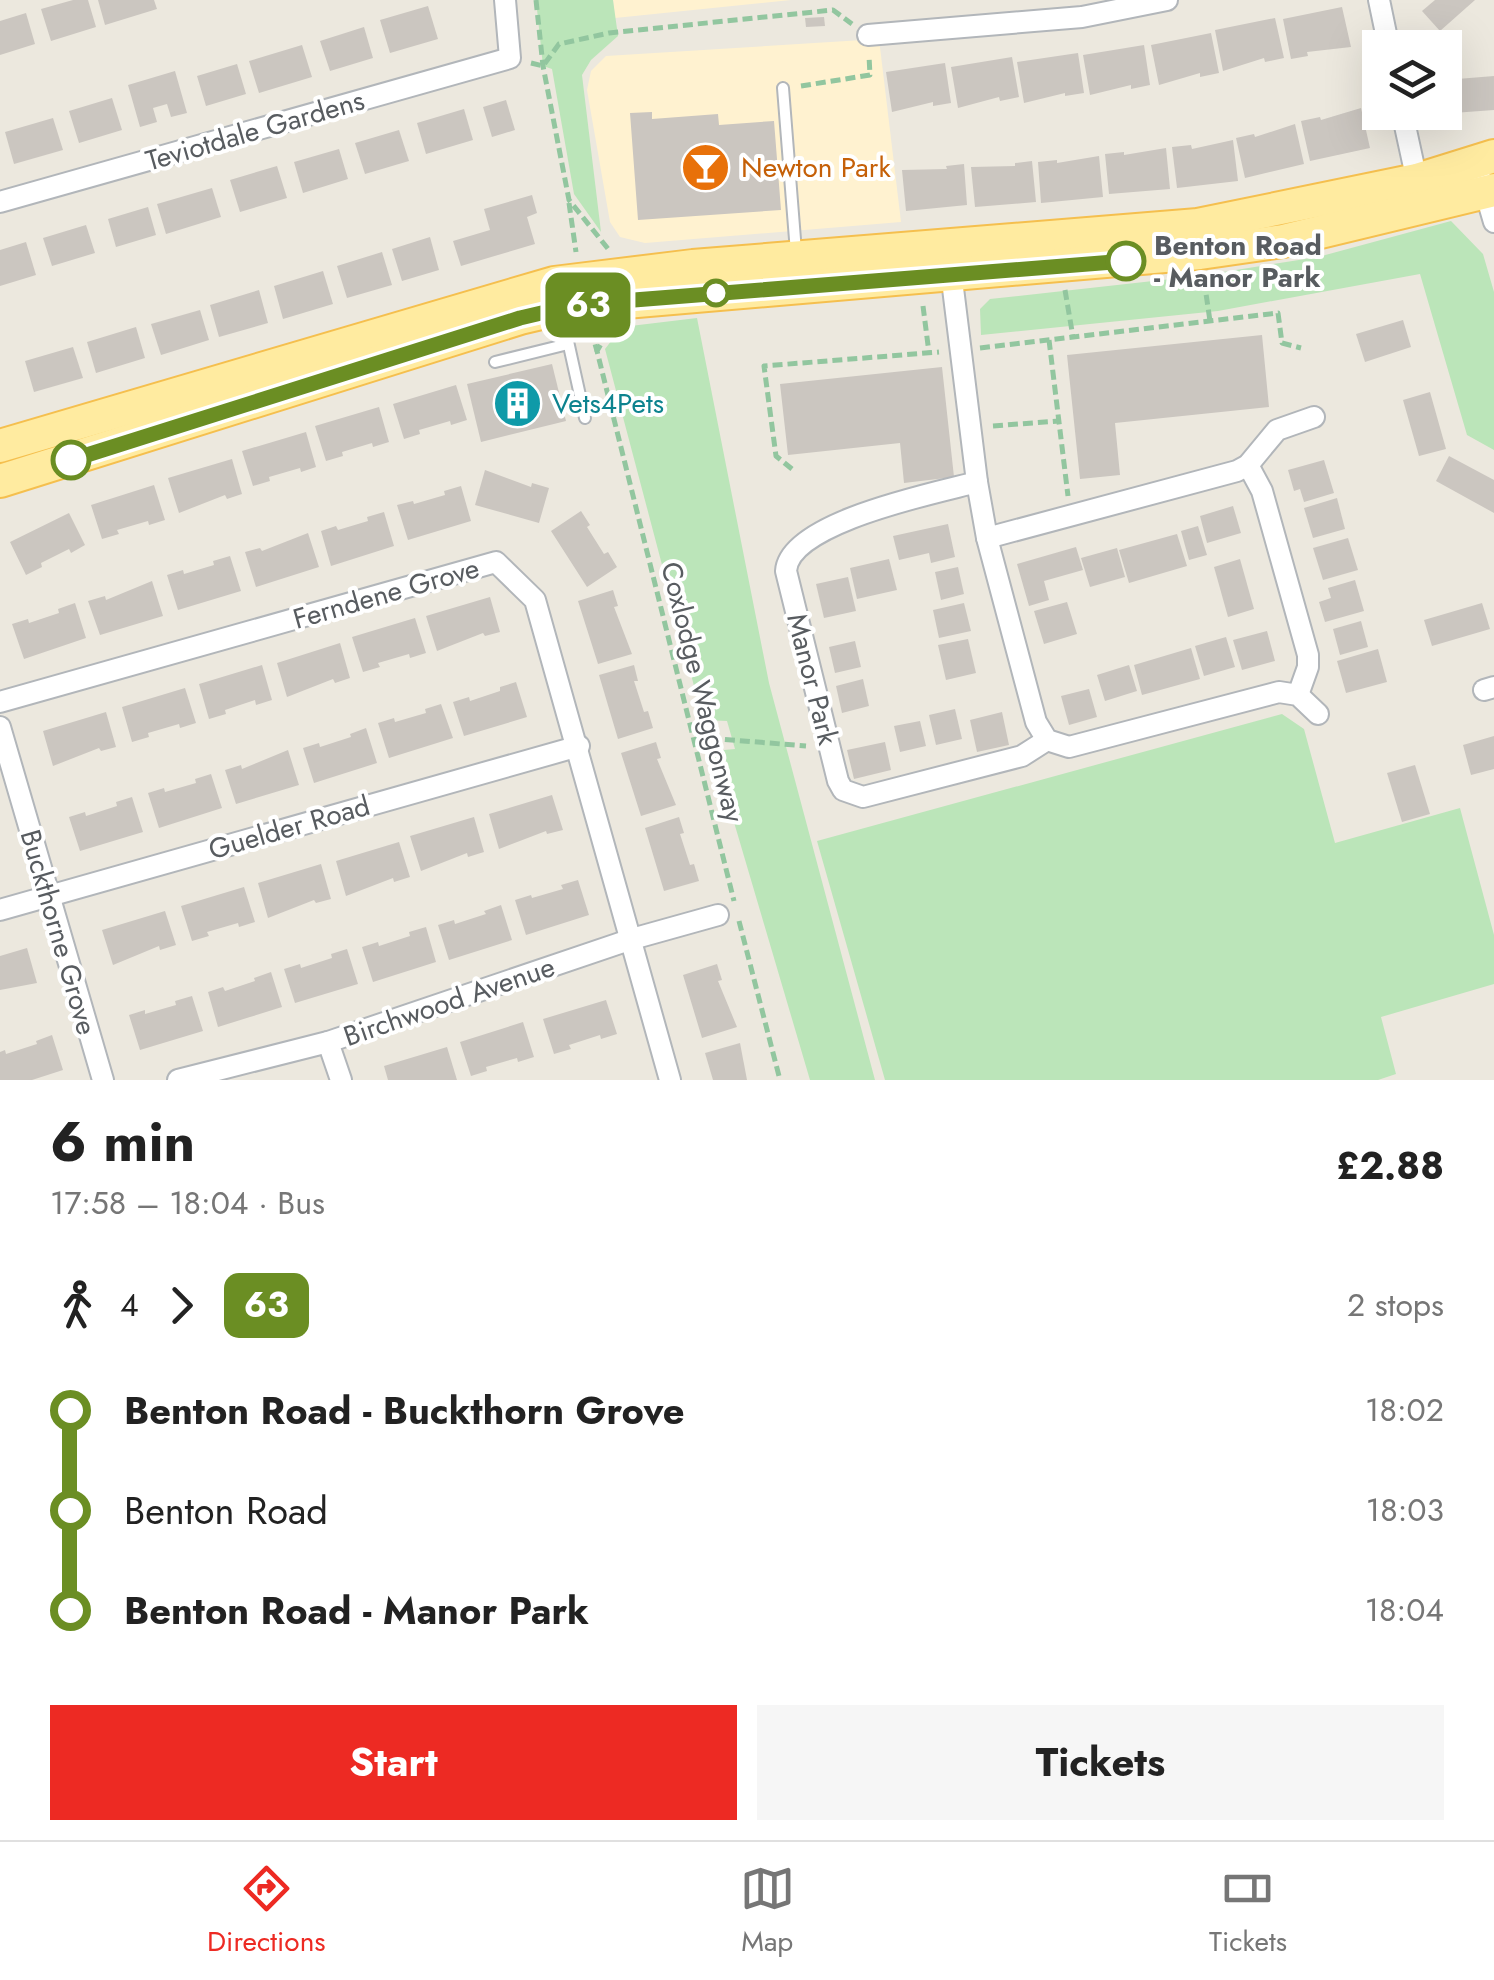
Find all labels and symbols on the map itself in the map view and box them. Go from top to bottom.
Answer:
street label: Teviotdale Gardens [141,80,369,181]
bar icon: Newton Park [680,141,732,193]
place label: Newton Park [741,147,891,188]
place label: Benton Road - Manor Park [1154,225,1322,298]
marker: Benton Road - Manor Park [1107,242,1145,280]
line badge: 63 [543,272,633,338]
unlabelled marker [703,280,729,306]
building icon: Vets4Pets [491,377,543,429]
place label: Vets4Pets [552,383,664,424]
unlabelled marker [52,441,90,479]
street label: Ferndene Grove [288,547,484,640]
street label: Coxlodge Waggonway [650,558,755,827]
street label: Manor Park [776,609,849,750]
street label: Guelder Road [204,785,375,870]
street label: Buckthorne Grove [10,825,107,1040]
street label: Birchwood Avenue [338,946,560,1057]

